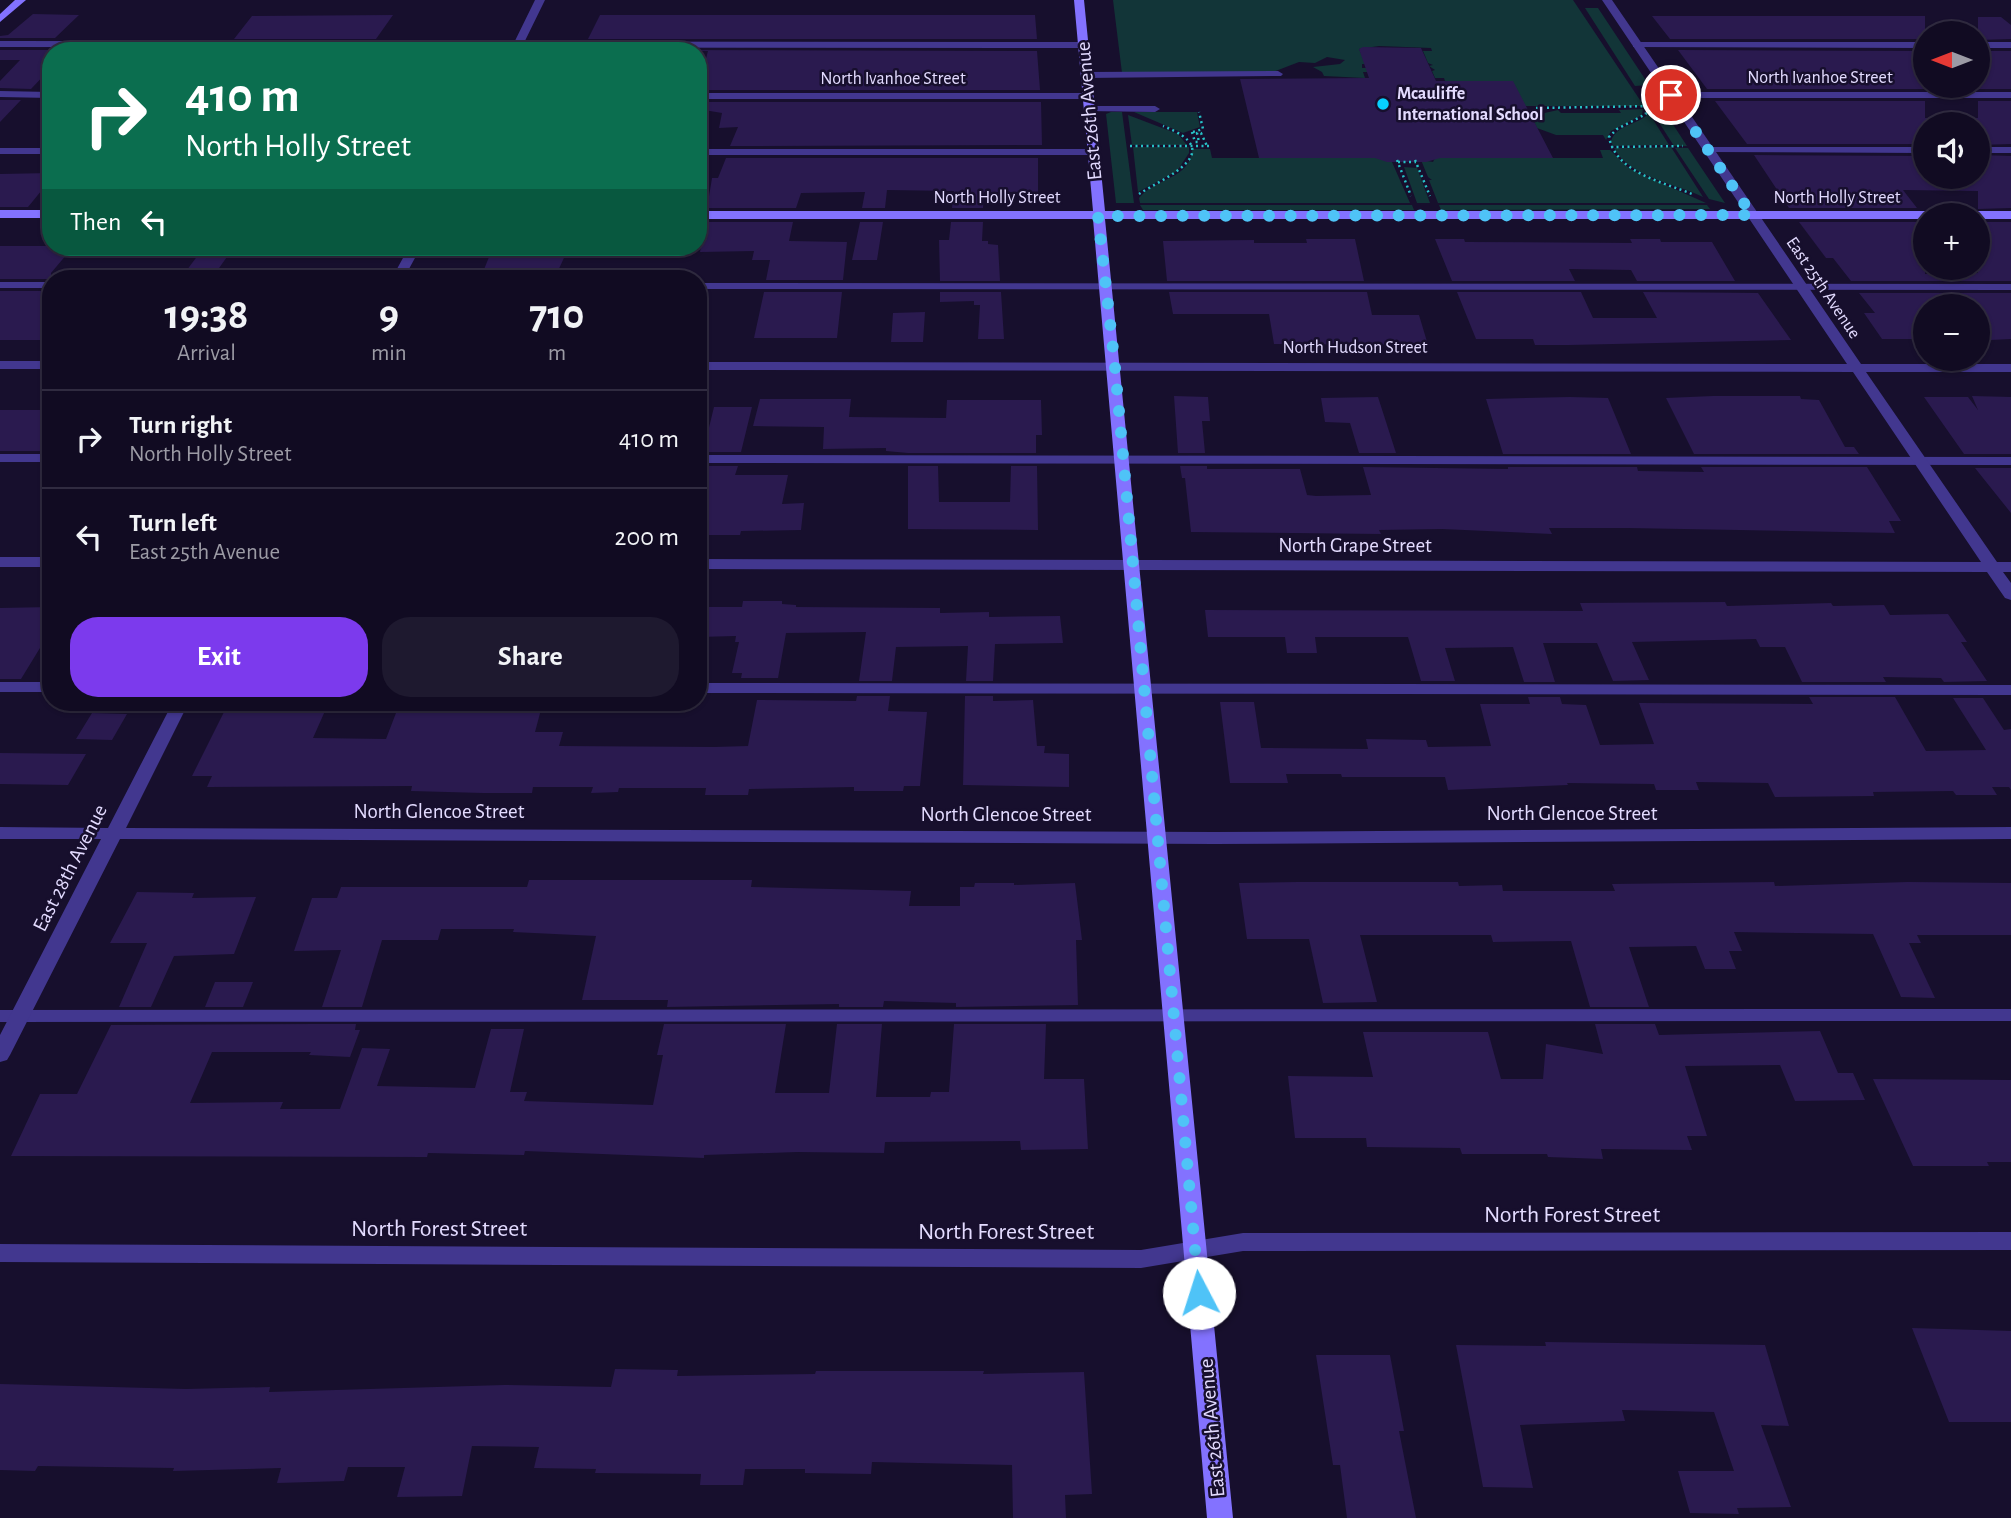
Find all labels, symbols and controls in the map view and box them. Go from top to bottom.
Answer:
north arrow [1913,21,1990,98]
map controls [1913,21,1990,371]
street label: East 26th Avenue [1072,41,1106,181]
pin [1641,65,1701,125]
street label: North Ivanhoe Street [1747,69,1893,87]
icon: right [70,70,161,161]
street label: North Ivanhoe Street [820,70,966,88]
text: 410 m [185,72,300,121]
icon: arrive [1652,76,1690,114]
place label: Mcauliffe International School [1397,85,1543,124]
marker: Mcauliffe International School [1375,96,1391,112]
button: sound [1913,112,1990,189]
text: North Holly Street [185,130,411,162]
street label: North Holly Street [933,189,1061,207]
street label: North Holly Street [1773,189,1901,207]
icon: left [135,203,173,241]
button: + [1913,203,1990,280]
text: Then [70,209,121,235]
street label: East 25th Avenue [1782,234,1864,342]
text: 19:38 [165,294,248,336]
text: 9 [379,294,399,336]
text: 710 [529,294,584,336]
button: − [1913,294,1990,371]
street label: North Hudson Street [1282,339,1428,357]
text: Arrival [177,342,236,365]
text: min [371,342,407,365]
text: m [548,342,566,365]
text: Turn right [129,412,232,438]
icon: right [70,420,108,458]
text: 410 m [619,426,679,452]
text: North Holly Street [129,443,292,466]
text: Turn left [129,510,217,536]
icon: left [70,518,108,556]
text: 200 m [615,524,679,550]
street label: North Grape Street [1278,535,1432,556]
text: East 25th Avenue [129,541,280,564]
button: Exit [70,617,368,697]
button: Share [382,617,679,697]
street label: East 28th Avenue [29,801,111,935]
street label: North Glencoe Street [354,801,525,822]
street label: North Glencoe Street [1487,803,1658,824]
street label: North Glencoe Street [921,804,1092,825]
street label: North Forest Street [1484,1203,1660,1227]
street label: North Forest Street [351,1217,527,1241]
street label: North Forest Street [918,1220,1094,1244]
position arrow [1162,1256,1236,1330]
street label: East 26th Avenue [1195,1358,1229,1498]

